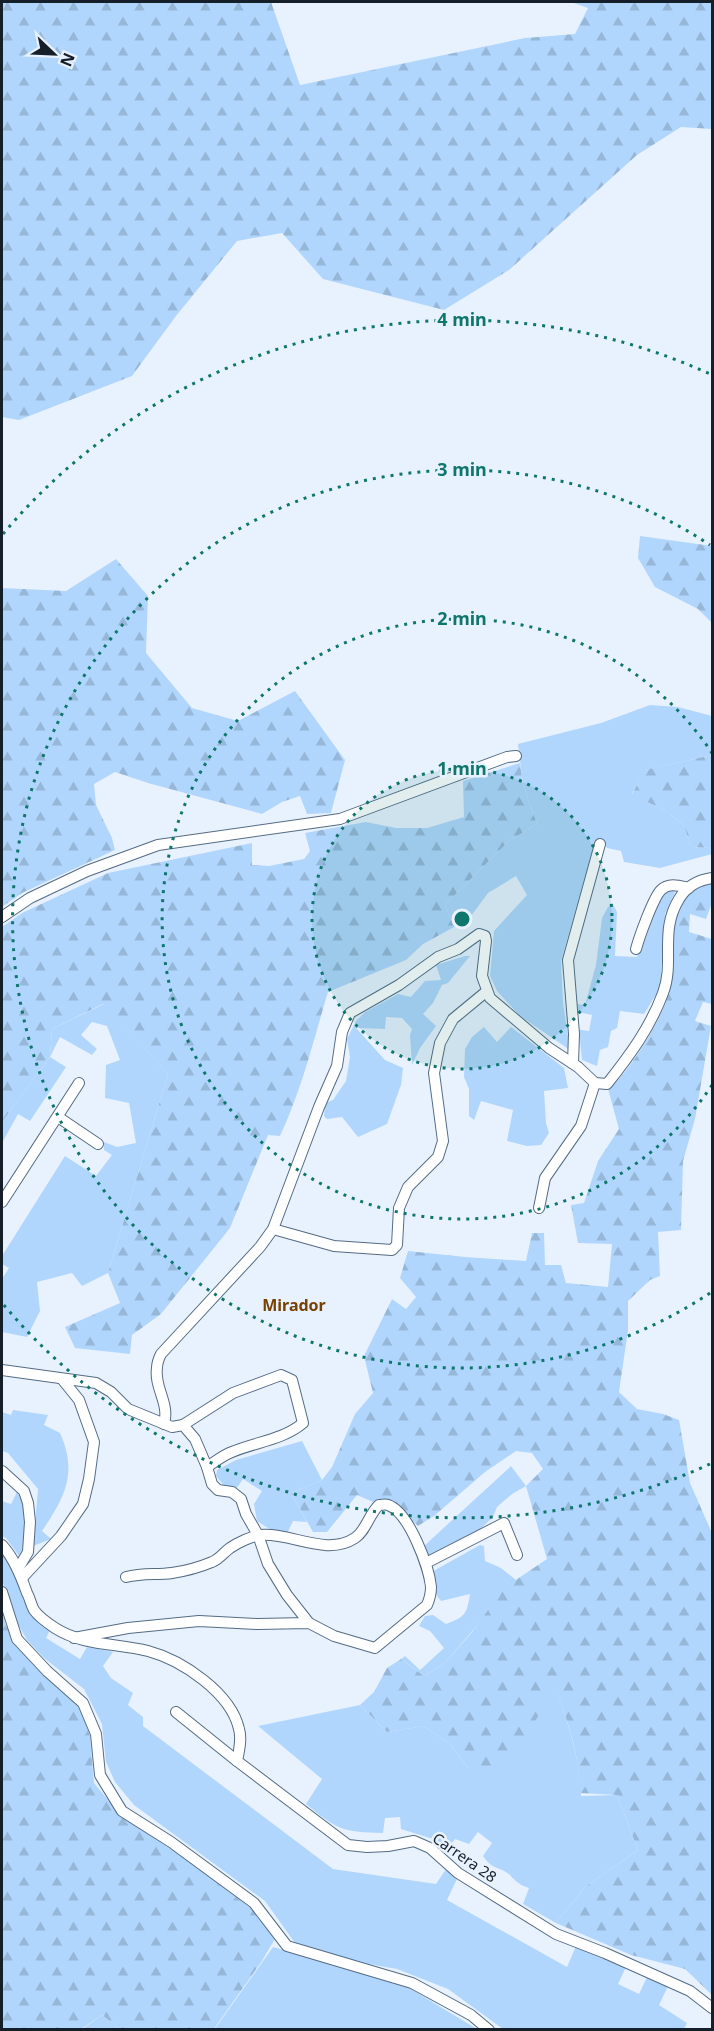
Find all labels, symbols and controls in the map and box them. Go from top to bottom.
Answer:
north arrow [24,24,84,84]
text: N [55,50,80,70]
text: 4 min [437,307,487,331]
text: 3 min [437,457,487,481]
text: 2 min [437,606,487,630]
text: 1 min [437,756,487,780]
centre of rings [452,909,472,929]
district label: Mirador [262,1294,326,1316]
street label: Carrera 28 [429,1828,501,1886]

